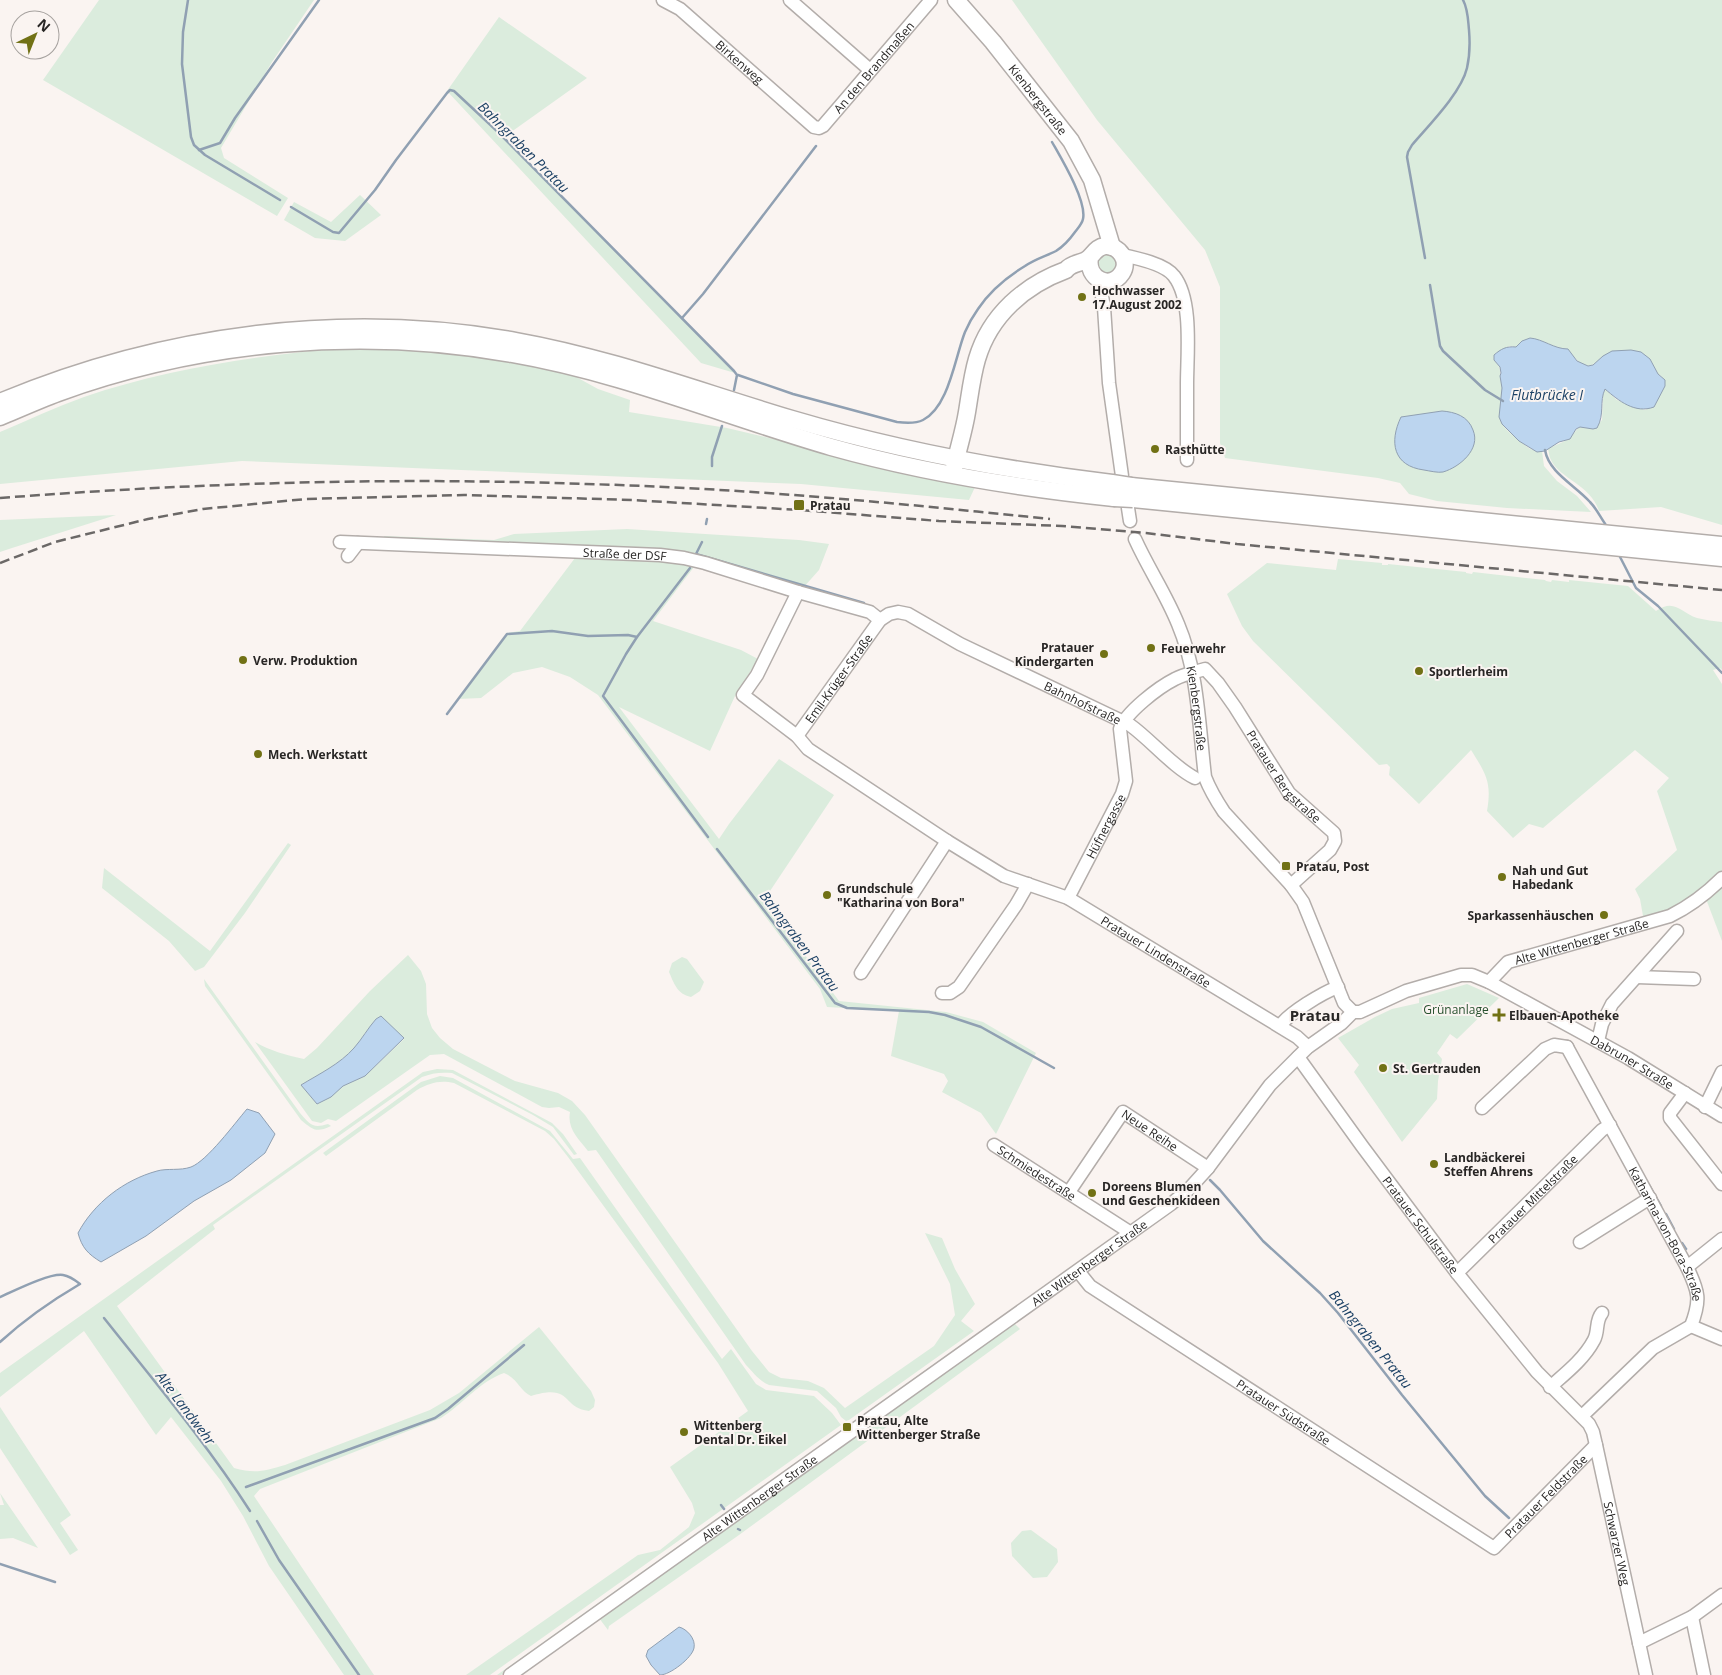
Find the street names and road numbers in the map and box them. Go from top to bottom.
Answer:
street label: An den Brandmaßen [829,17,918,117]
street label: Birkenweg [712,36,768,88]
street label: Kienbergstraße [1005,60,1072,139]
street label: Straße der DSF [583,543,667,564]
street label: Emil-Krüger-Straße [801,630,876,726]
street label: Kienbergstraße [1183,664,1211,752]
street label: Bahnhofstraße [1041,677,1124,728]
street label: Pratauer Bergstraße [1243,727,1325,826]
street label: Hüfnergasse [1082,791,1129,861]
street label: Pratauer Lindenstraße [1098,912,1214,991]
street label: Alte Wittenberger Straße [1513,914,1651,968]
street label: Dabruner Straße [1588,1031,1677,1093]
street label: Neue Reihe [1119,1105,1182,1155]
street label: Schmiedestraße [994,1141,1080,1204]
street label: Pratauer Mittelstraße [1484,1150,1581,1247]
street label: Katharina-von-Bora-Straße [1625,1163,1706,1302]
street label: Pratauer Schulstraße [1379,1173,1463,1277]
street label: Alte Wittenberger Straße [1028,1215,1151,1310]
street label: Pratauer Südstraße [1233,1375,1334,1448]
street label: Alte Wittenberger Straße [698,1450,821,1545]
street label: Pratauer Feldstraße [1500,1450,1591,1541]
street label: Schwarzer Weg [1600,1500,1635,1587]

